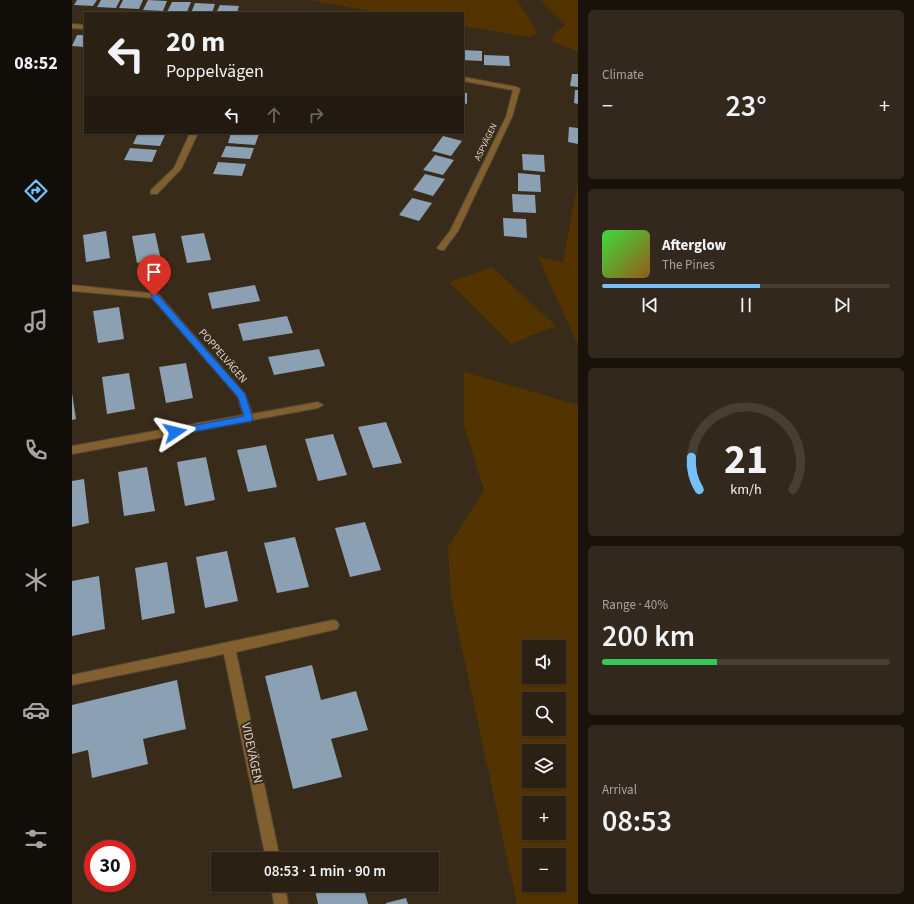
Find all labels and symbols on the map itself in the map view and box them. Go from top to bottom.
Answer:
street label: ASPVÄGEN [471,121,501,163]
pin [137,255,171,296]
street label: POPPELVÄGEN [195,326,251,386]
position arrow [154,411,196,453]
street label: VIDEVÄGEN [237,721,267,785]
speed limit sign: 30 [84,840,136,892]

